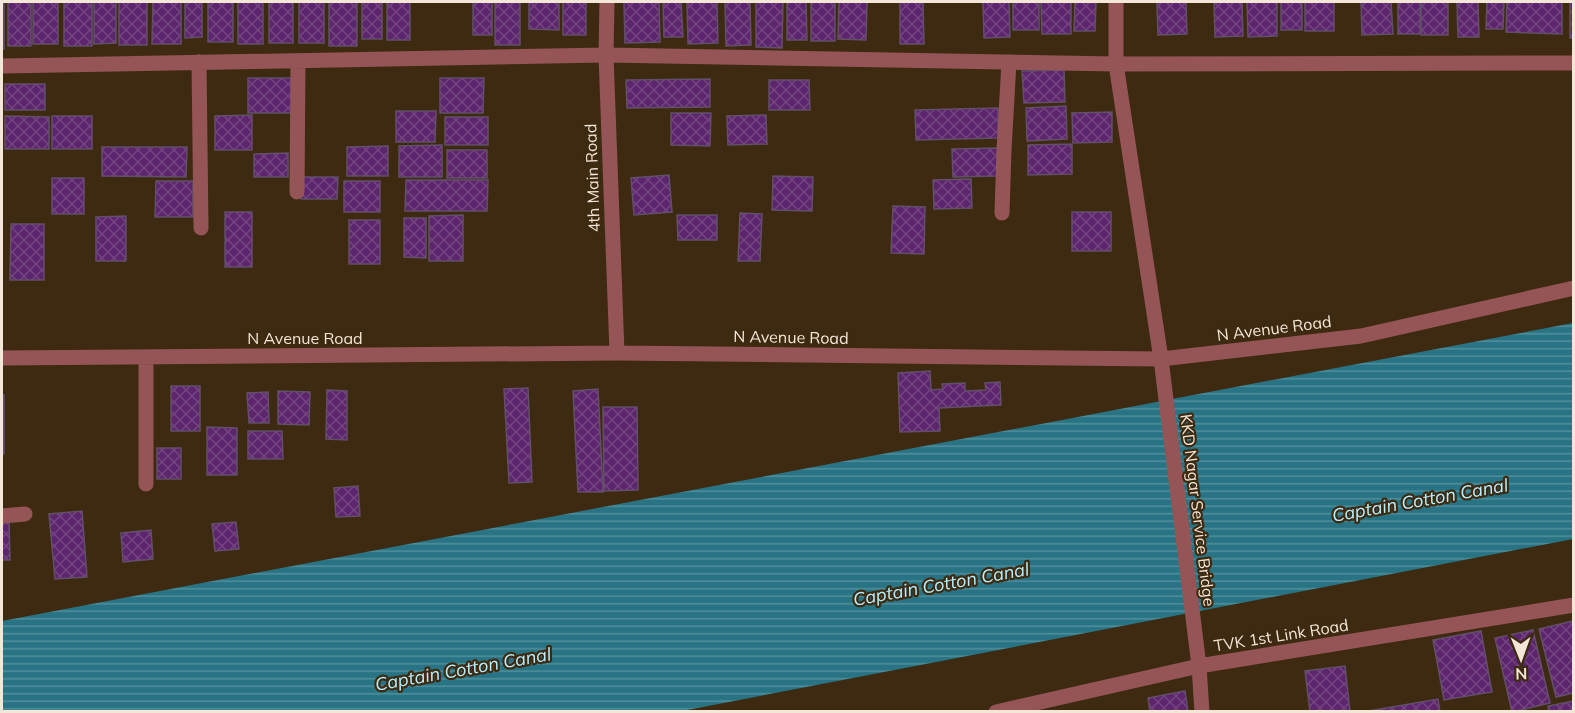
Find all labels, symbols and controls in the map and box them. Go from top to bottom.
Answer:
street label: 4th Main Road [580,123,604,233]
street label: N Avenue Road [1216,311,1332,345]
street label: N Avenue Road [733,326,849,348]
street label: N Avenue Road [247,328,363,348]
street label: KKD Nagar Service Bridge [1176,413,1220,607]
water label: Captain Cotton Canal [1330,473,1510,527]
water label: Captain Cotton Canal [851,557,1031,611]
street label: TVK 1st Link Road [1212,614,1350,656]
north arrow [1491,629,1551,689]
water label: Captain Cotton Canal [373,642,553,696]
text: N [1515,664,1527,684]

